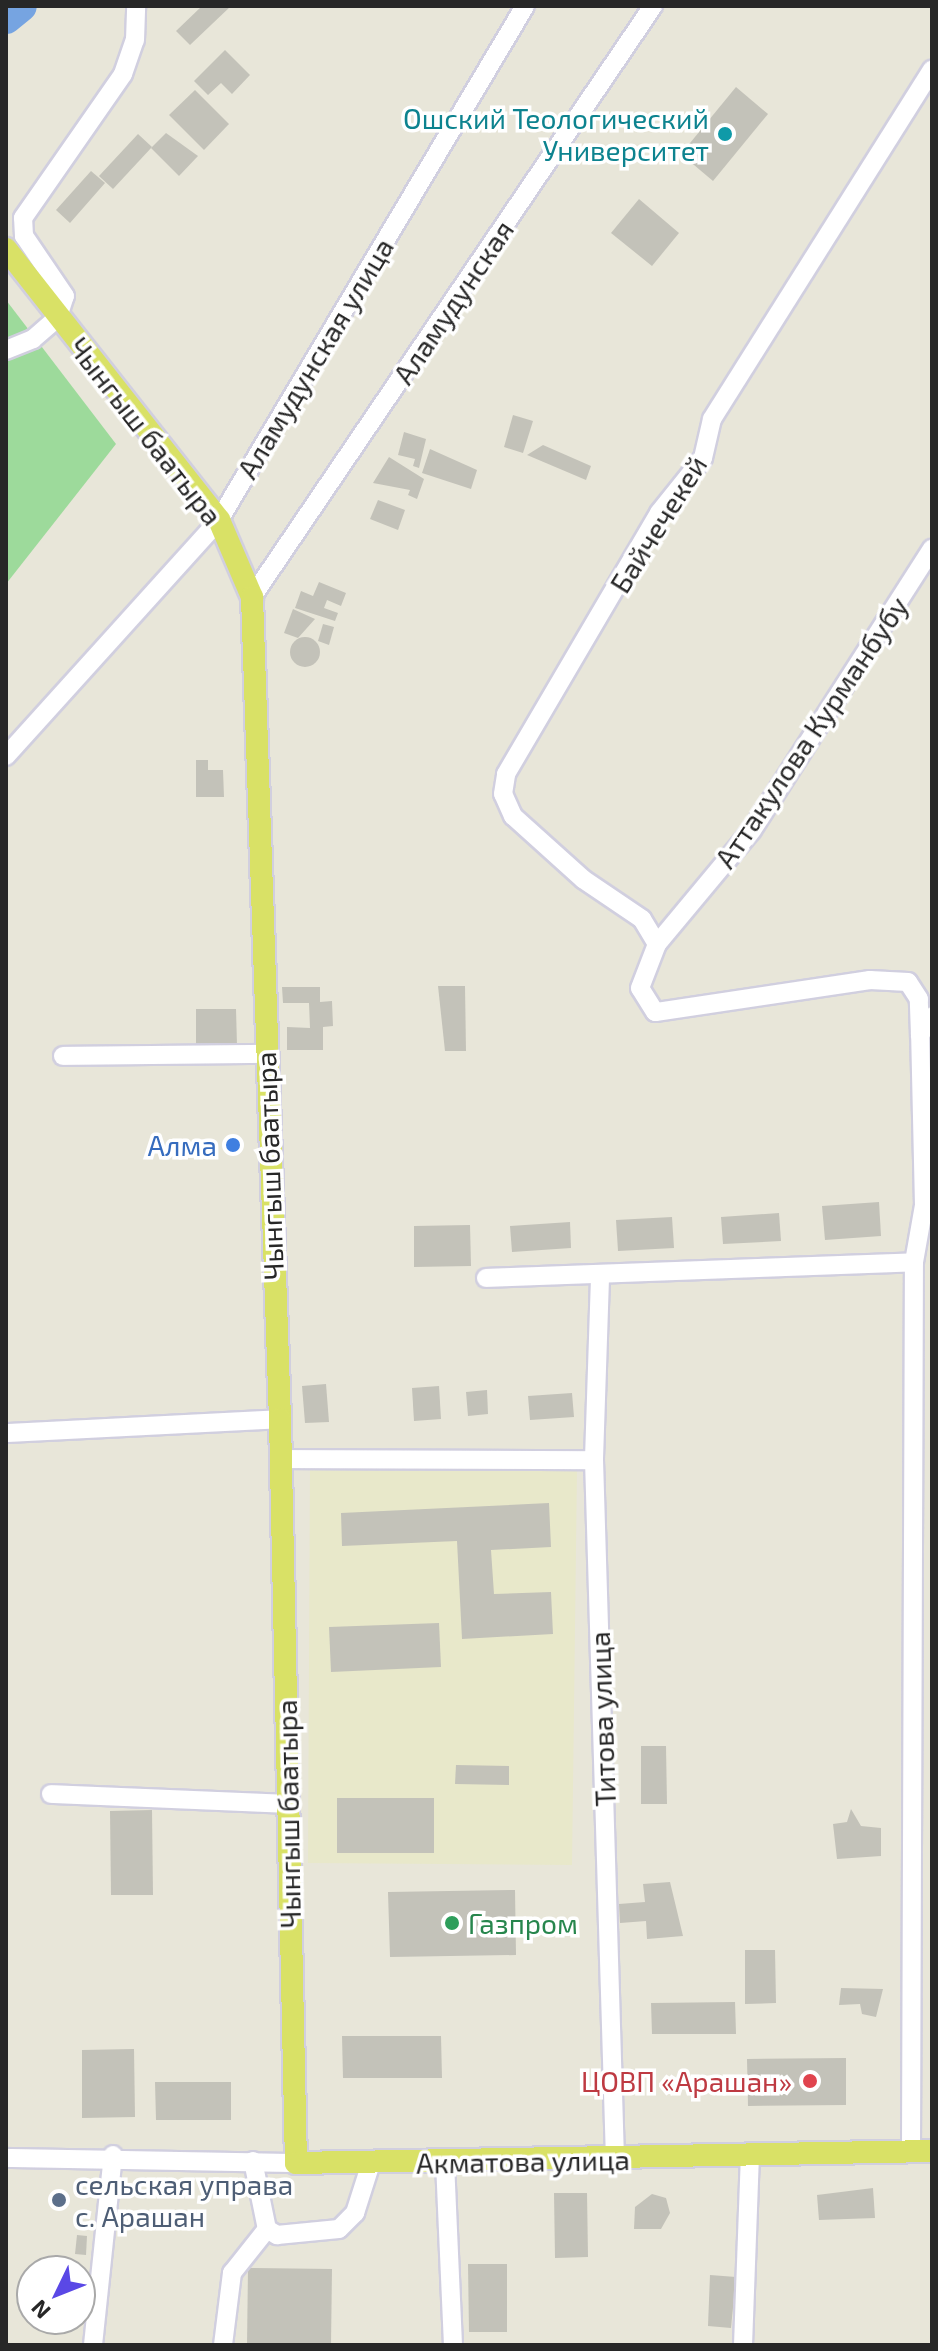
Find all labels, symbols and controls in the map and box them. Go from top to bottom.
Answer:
place label: Ошский Теологический Университет [403,101,709,167]
marker: Ошский Теологический Университет [716,125,734,143]
street label: Аламудунская [386,214,520,390]
street label: Аламудунская улица [230,232,400,484]
street label: Чынгыш баатыра [62,331,230,531]
street label: Байчечекей [603,449,713,599]
street label: Аттакулова Курманбубу [708,590,914,874]
street label: Чынгыш баатыра [248,1051,290,1281]
place label: Алма [147,1128,217,1162]
marker: Алма [224,1136,242,1154]
street label: Титова улица [582,1631,622,1807]
street label: Чынгыш баатыра [269,1699,307,1929]
place label: Газпром [468,1906,578,1940]
marker: Газпром [443,1914,461,1932]
place label: ЦОВП «Арашан» [581,2064,792,2098]
marker: ЦОВП «Арашан» [799,2070,821,2092]
street label: Акматова улица [416,2142,630,2180]
place label: сельская управа с. Арашан [75,2167,293,2233]
marker: сельская управа с. Арашан [50,2191,68,2209]
north arrow [16,2255,96,2335]
text: N [25,2295,55,2325]

